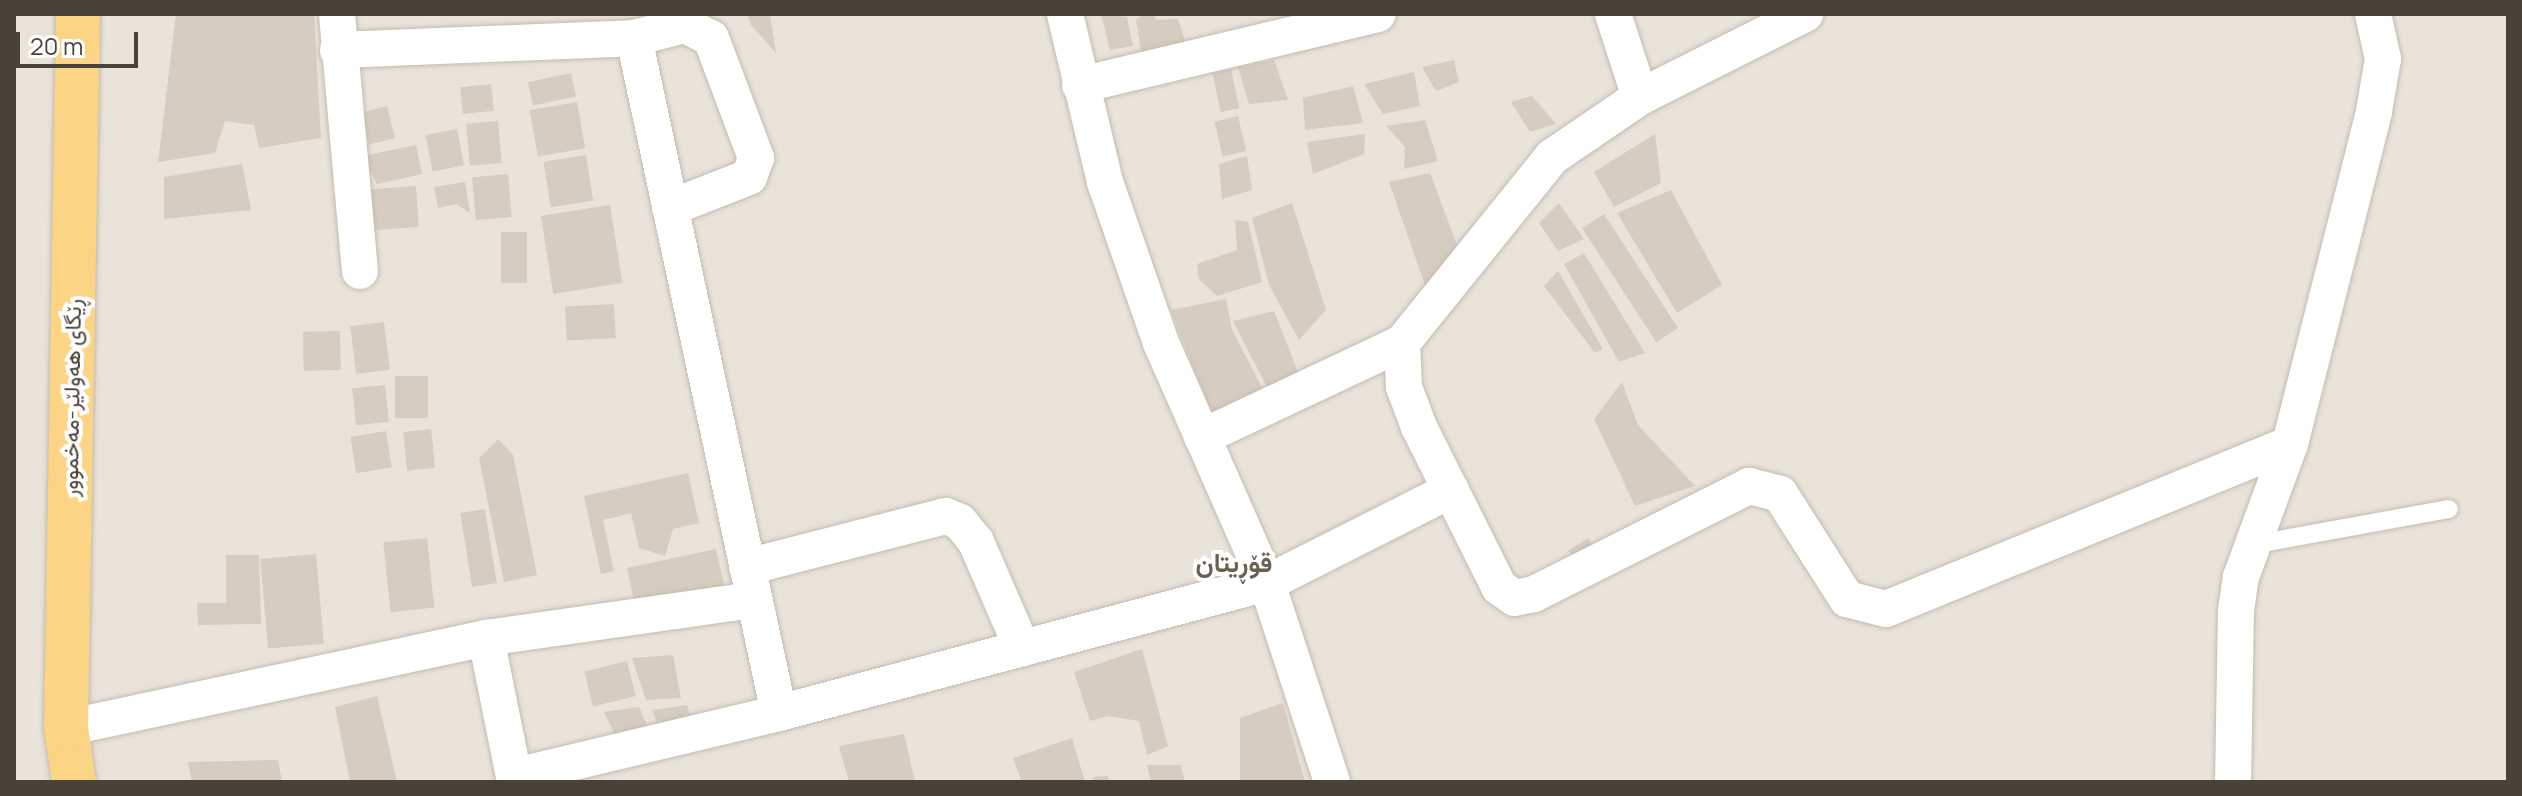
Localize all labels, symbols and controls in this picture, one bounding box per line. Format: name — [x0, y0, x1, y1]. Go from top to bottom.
scale bar — [20, 16, 142, 66]
text: 20 m — [30, 29, 83, 62]
street label: ڕێگای هەولێر-مەخموور — [57, 299, 87, 497]
district label: قۆڕیتان — [1196, 547, 1272, 579]

